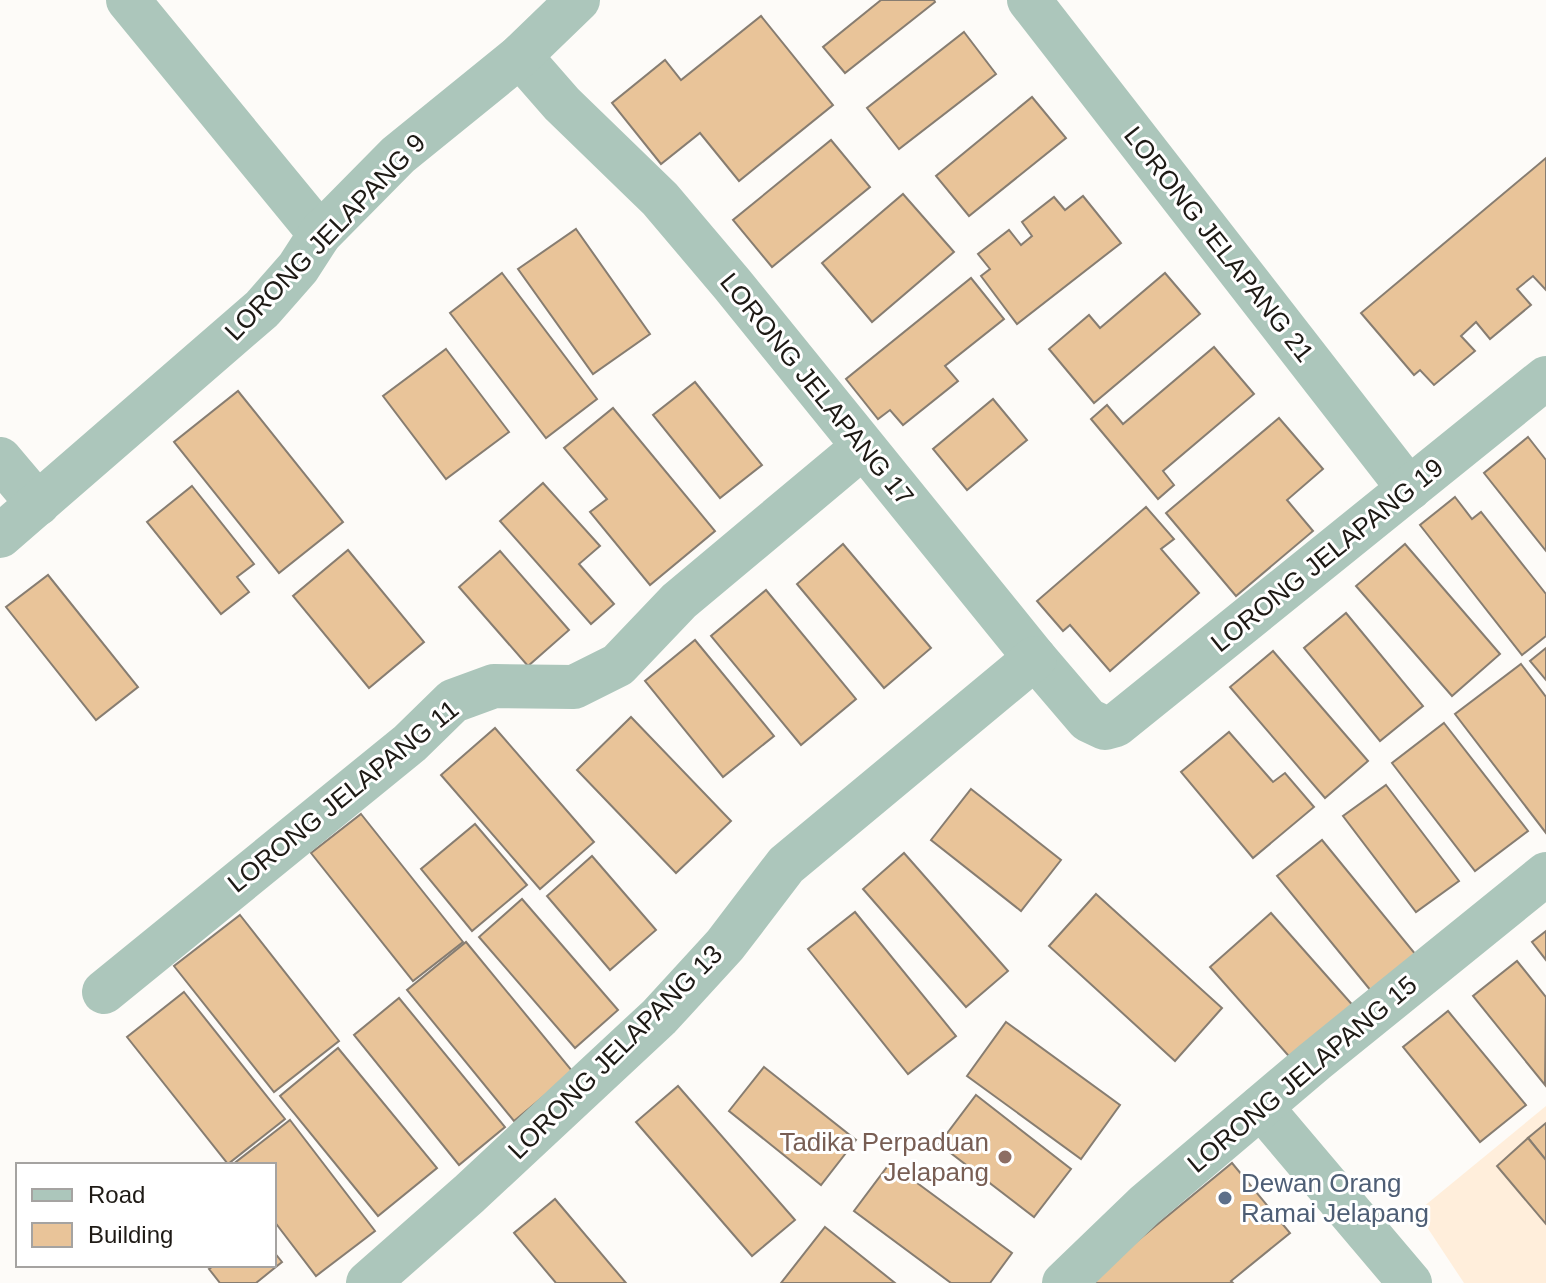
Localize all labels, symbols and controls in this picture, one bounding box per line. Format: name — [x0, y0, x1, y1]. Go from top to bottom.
street label: LORONG JELAPANG 21 — [1118, 121, 1320, 367]
street label: LORONG JELAPANG 9 — [219, 127, 431, 347]
street label: LORONG JELAPANG 17 — [714, 267, 920, 511]
street label: LORONG JELAPANG 19 — [1205, 452, 1449, 658]
street label: LORONG JELAPANG 11 — [222, 694, 464, 898]
street label: LORONG JELAPANG 13 — [502, 939, 728, 1165]
street label: LORONG JELAPANG 15 — [1181, 969, 1423, 1179]
place label: Tadika Perpaduan Jelapang — [779, 1127, 989, 1187]
marker: Tadika Perpaduan Jelapang — [996, 1148, 1014, 1166]
legend — [16, 1163, 276, 1267]
place label: Dewan Orang Ramai Jelapang — [1241, 1168, 1429, 1228]
text: Road — [88, 1181, 145, 1208]
marker: Dewan Orang Ramai Jelapang — [1216, 1189, 1234, 1207]
text: Building — [88, 1221, 173, 1248]

